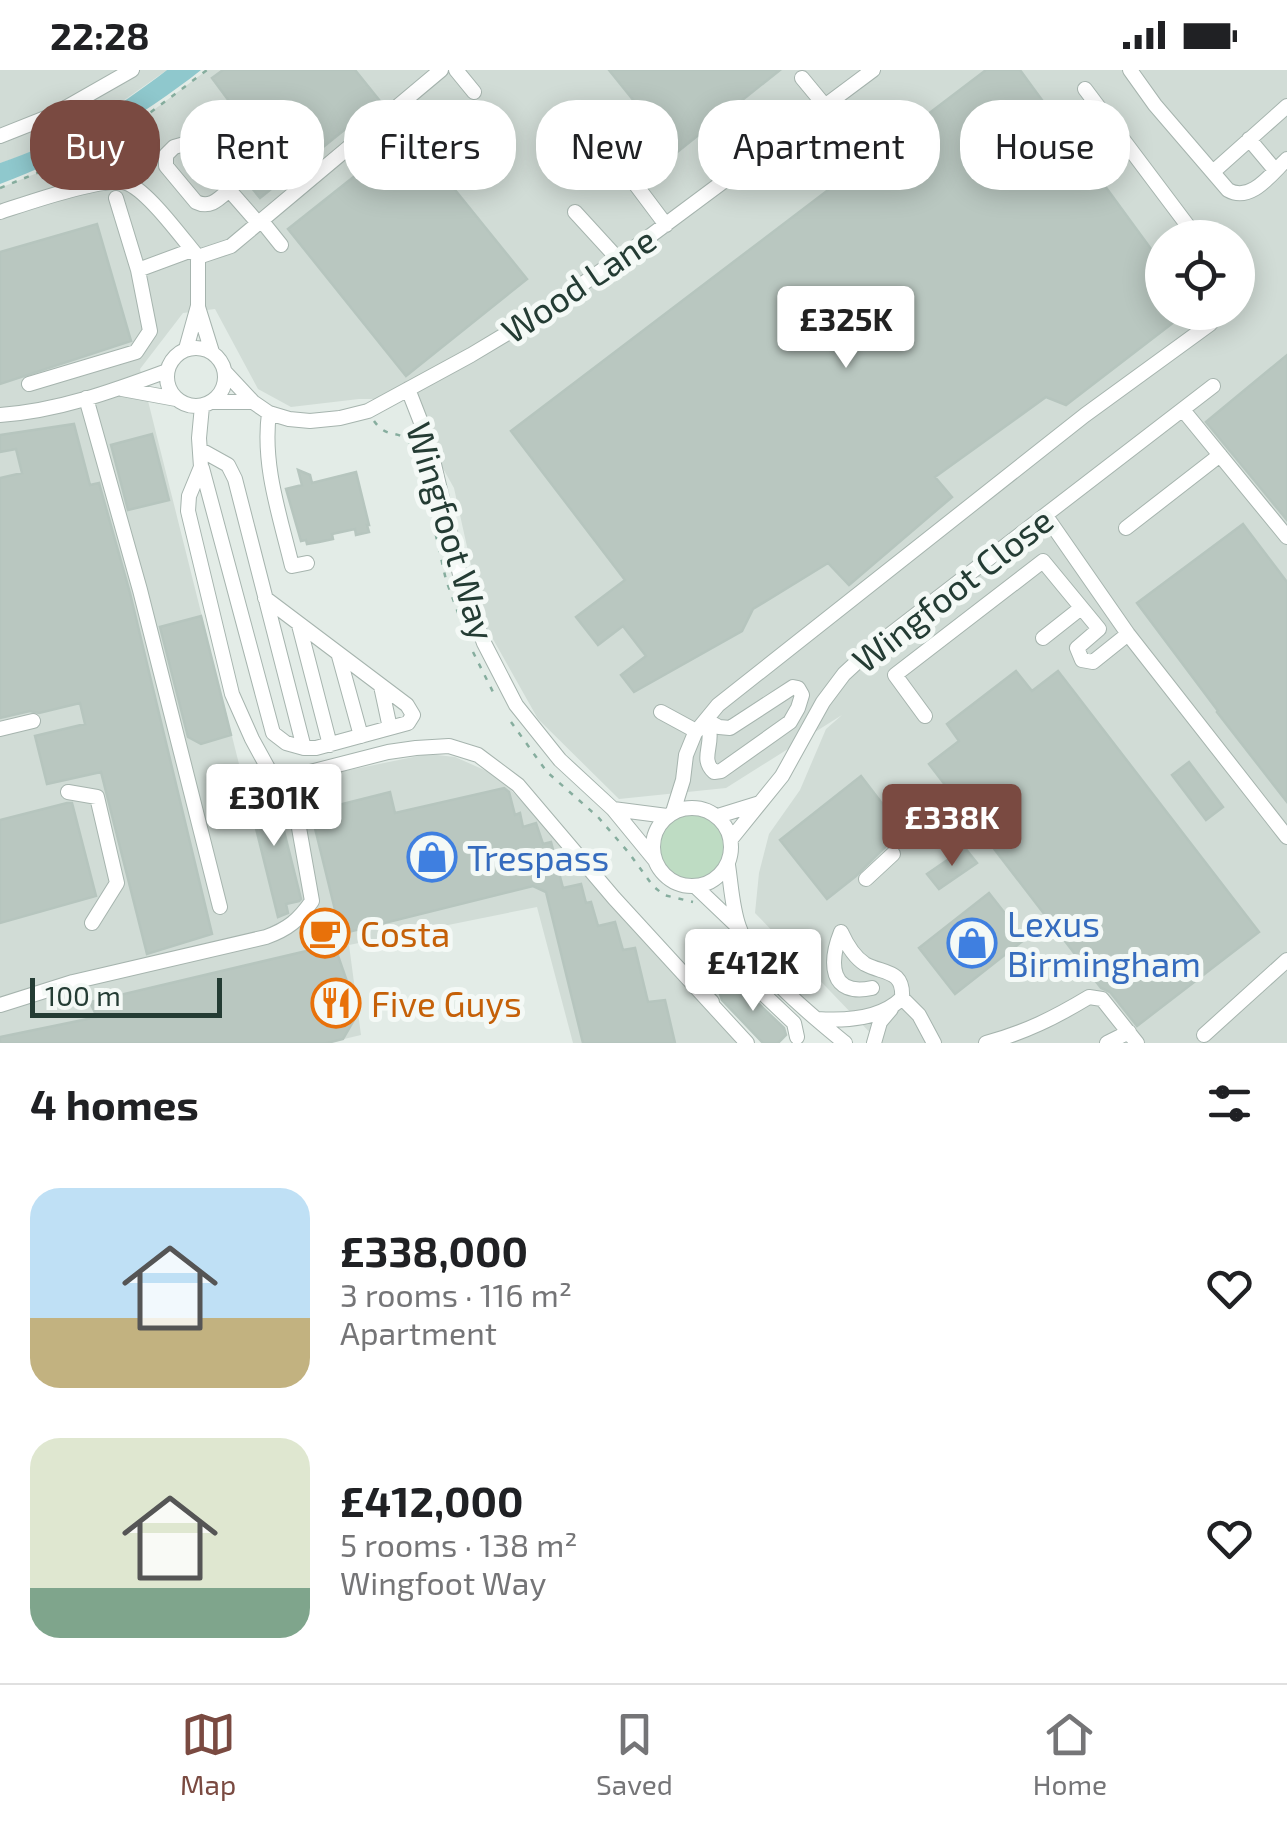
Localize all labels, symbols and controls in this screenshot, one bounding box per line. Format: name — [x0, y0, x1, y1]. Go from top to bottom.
text: 22:28 — [50, 12, 150, 58]
chip: Buy — [30, 100, 160, 190]
chip: Rent — [180, 100, 324, 190]
chip: Filters — [344, 100, 516, 190]
chip: New — [536, 100, 678, 190]
chip: Apartment — [698, 100, 940, 190]
chip: House — [960, 100, 1130, 190]
street label: Wood Lane — [493, 217, 663, 351]
map controls — [1145, 220, 1255, 330]
button: locate — [1145, 220, 1255, 330]
pin: £325K — [776, 286, 916, 371]
text: £325K — [799, 299, 893, 337]
street label: Wingfoot Way — [399, 417, 505, 645]
street label: Wingfoot Close — [844, 498, 1060, 680]
pin: £301K — [204, 764, 344, 849]
text: £301K — [228, 777, 320, 815]
pin: £338K — [882, 784, 1022, 869]
text: £338K — [904, 797, 1000, 835]
shop icon: Trespass — [406, 831, 458, 883]
place label: Trespass — [467, 836, 609, 878]
place label: Lexus Birmingham — [1007, 902, 1201, 984]
cafe icon: Costa — [299, 907, 351, 959]
place label: Costa — [360, 912, 450, 954]
shop icon: Lexus Birmingham — [946, 917, 998, 969]
pin: £412K — [683, 929, 823, 1014]
text: £412K — [707, 942, 799, 980]
scale bar — [30, 973, 222, 1018]
restaurant icon: Five Guys — [310, 977, 362, 1029]
text: 100 m — [45, 978, 121, 1012]
place label: Five Guys — [371, 982, 522, 1024]
icon: filters — [1202, 1076, 1257, 1131]
text: 4 homes — [30, 1078, 199, 1128]
text: £338,000 — [340, 1225, 528, 1275]
icon: home — [110, 1228, 230, 1348]
icon: heart — [1202, 1261, 1257, 1316]
text: 3 rooms · 116 m² — [340, 1275, 572, 1313]
text: Apartment — [340, 1313, 497, 1351]
text: £412,000 — [340, 1475, 524, 1525]
icon: home — [110, 1478, 230, 1598]
icon: heart — [1202, 1511, 1257, 1566]
text: 5 rooms · 138 m² — [340, 1525, 578, 1563]
text: Wingfoot Way — [340, 1563, 546, 1601]
tab: Map — [180, 1707, 236, 1801]
tab: Saved — [596, 1707, 673, 1801]
tab: Home — [1033, 1707, 1107, 1801]

